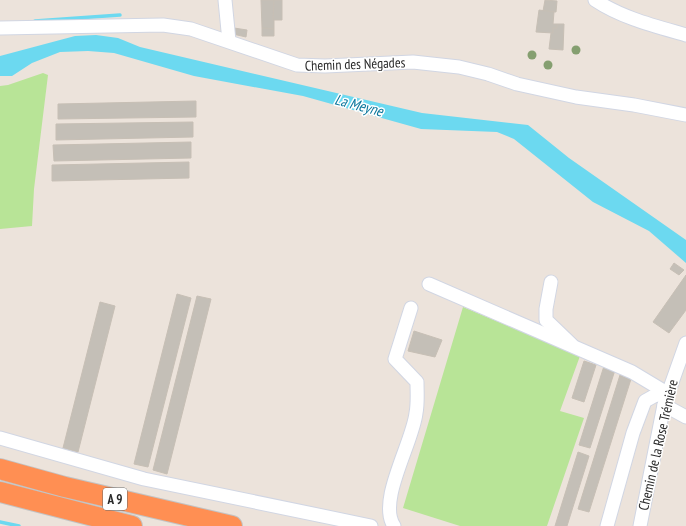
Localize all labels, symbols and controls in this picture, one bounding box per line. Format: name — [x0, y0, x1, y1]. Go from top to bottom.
street label: Chemin des Négades — [304, 53, 406, 75]
water label: La Meyne — [333, 89, 386, 121]
street label: Chemin de la Rose Trémière — [634, 378, 682, 512]
road number: A 9 — [103, 488, 127, 510]

